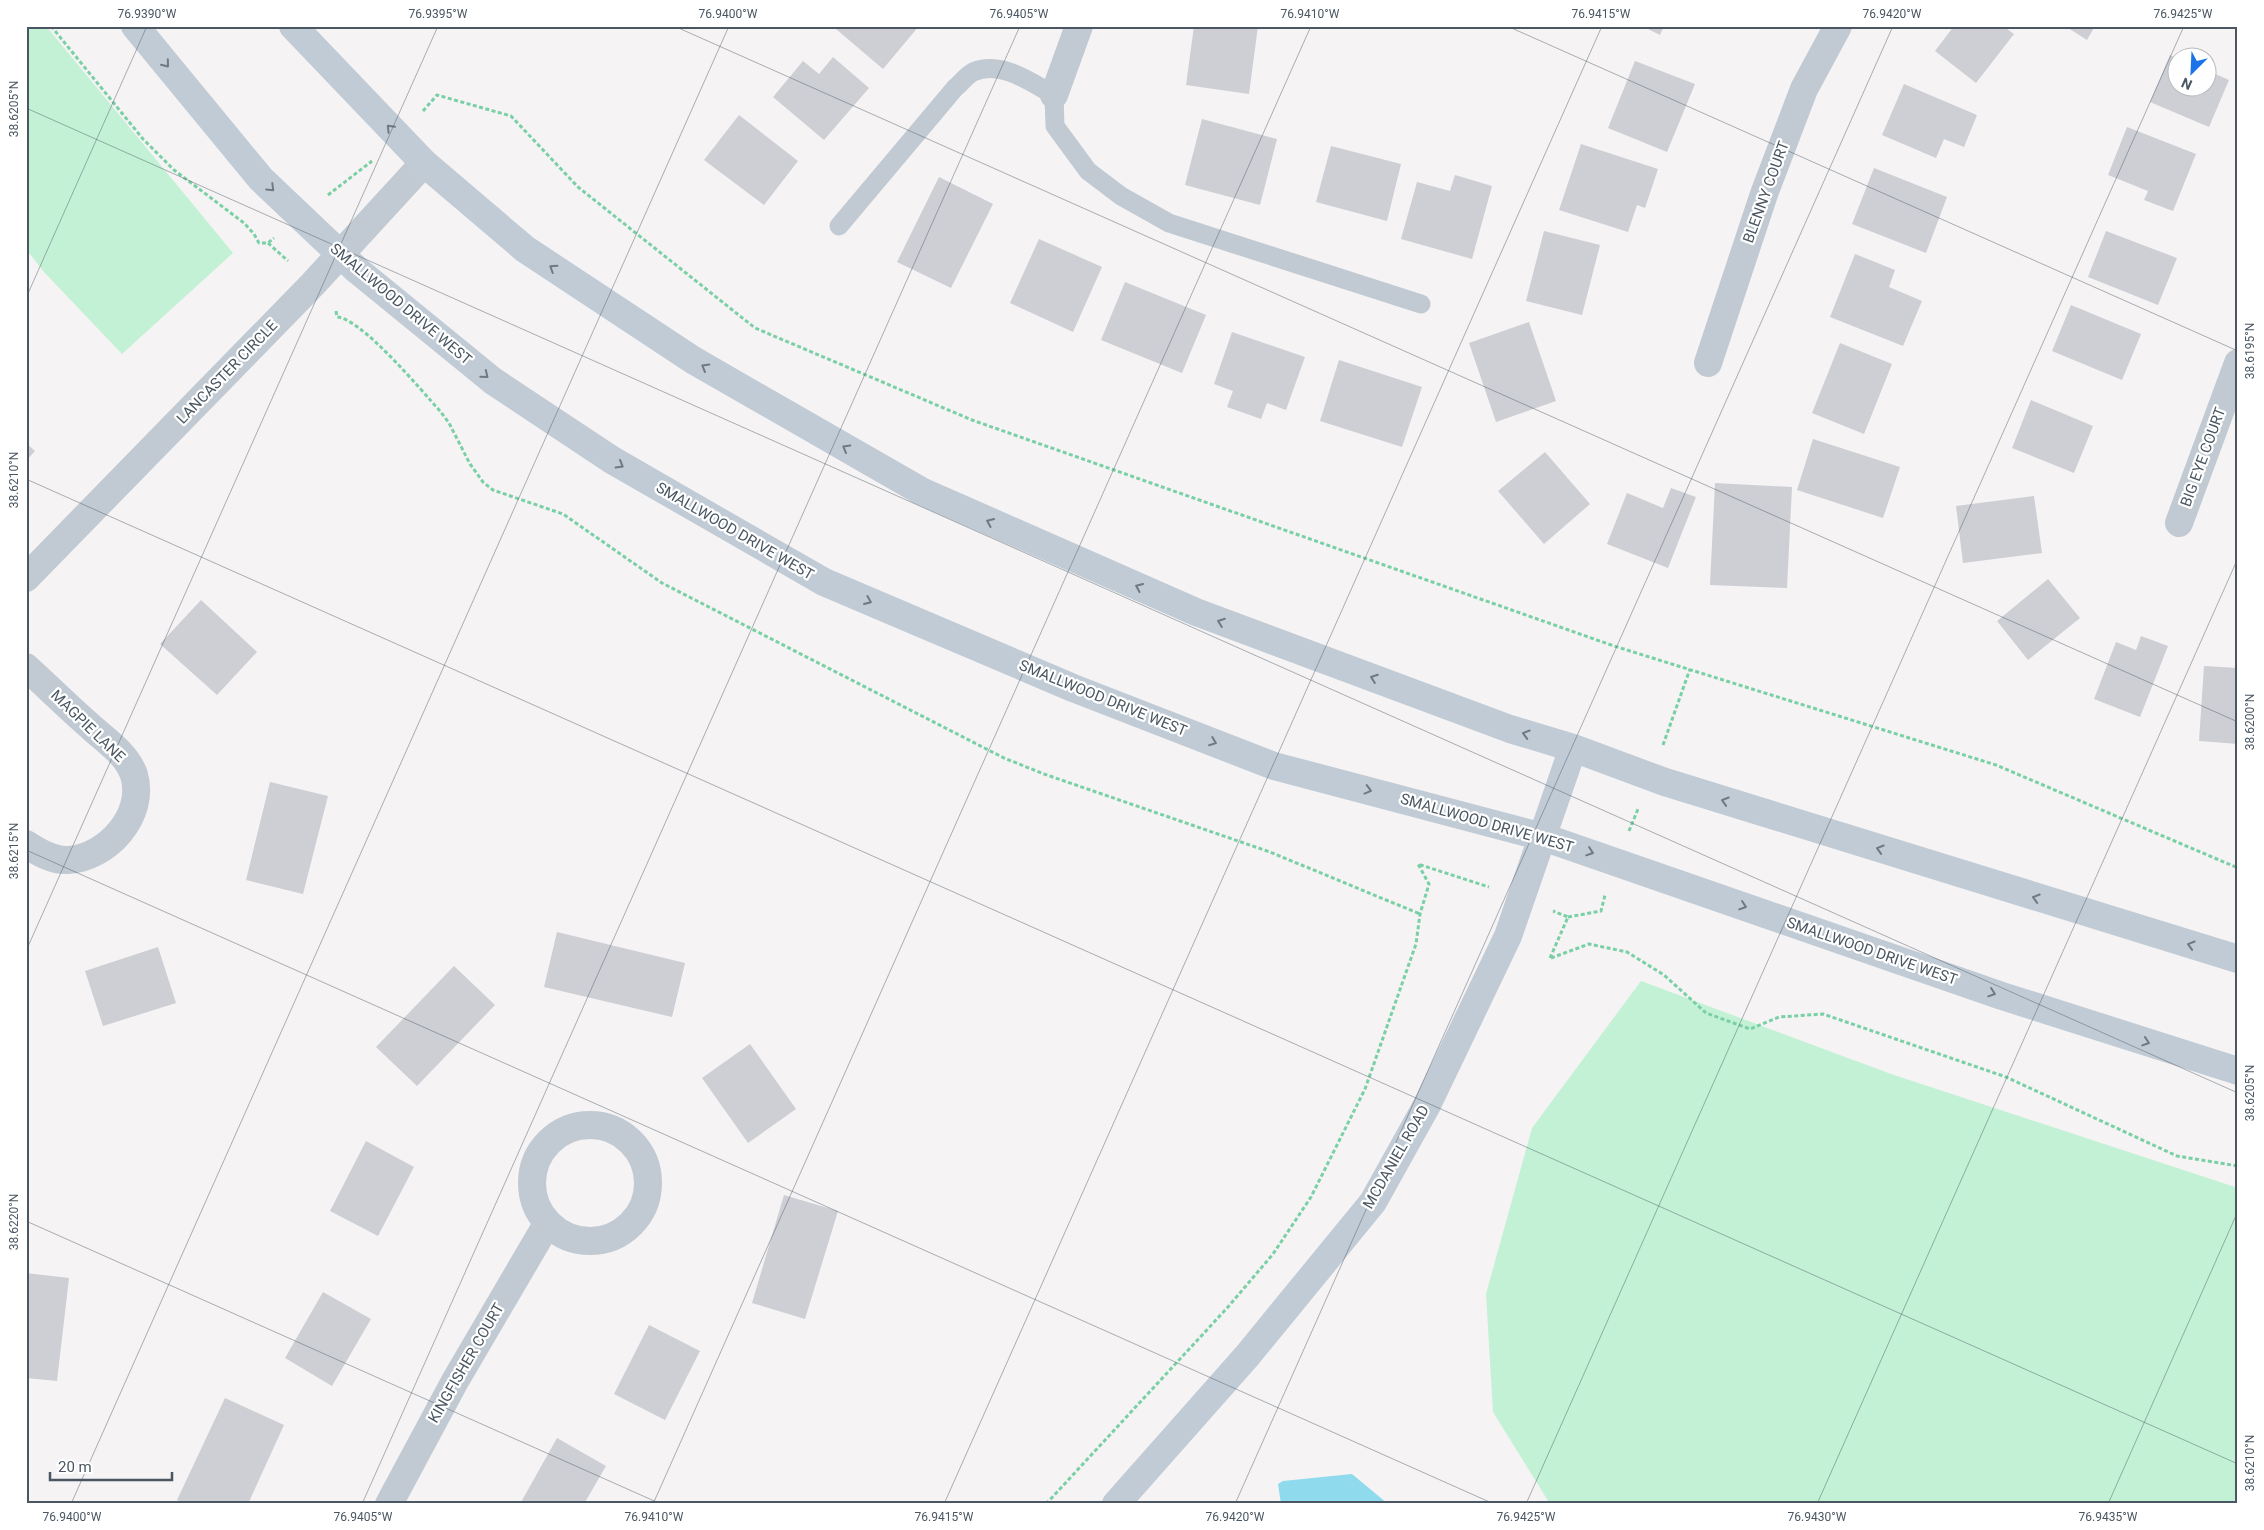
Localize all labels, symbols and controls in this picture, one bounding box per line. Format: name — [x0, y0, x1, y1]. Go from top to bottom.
text: 76.9390°W — [118, 7, 177, 21]
text: 76.9395°W — [409, 7, 468, 21]
text: 76.9400°W — [699, 7, 758, 21]
text: 76.9405°W — [990, 7, 1049, 21]
text: 76.9410°W — [1281, 7, 1340, 21]
text: 76.9415°W — [1572, 7, 1631, 21]
text: 76.9420°W — [1863, 7, 1922, 21]
text: 76.9425°W — [2154, 7, 2213, 21]
north arrow — [2166, 48, 2216, 98]
one-way arrow — [161, 58, 169, 67]
text: N — [2179, 75, 2194, 93]
text: 38.6205°N — [7, 81, 21, 137]
one-way arrow — [387, 125, 396, 134]
street label: BLENNY COURT — [1739, 138, 1793, 245]
one-way arrow — [265, 182, 274, 191]
street label: SMALLWOOD DRIVE WEST — [327, 240, 475, 369]
one-way arrow — [549, 264, 558, 274]
street label: LANCASTER CIRCLE — [173, 316, 281, 428]
text: 38.6195°N — [2243, 323, 2257, 379]
one-way arrow — [701, 363, 710, 373]
one-way arrow — [479, 369, 488, 377]
street label: BIG EYE COURT — [2177, 405, 2229, 509]
one-way arrow — [842, 444, 851, 454]
text: 38.6210°N — [7, 452, 21, 508]
one-way arrow — [615, 458, 624, 468]
street label: SMALLWOOD DRIVE WEST — [653, 478, 817, 584]
one-way arrow — [986, 517, 995, 528]
one-way arrow — [1135, 583, 1144, 594]
one-way arrow — [864, 596, 872, 606]
one-way arrow — [1218, 618, 1226, 628]
street label: SMALLWOOD DRIVE WEST — [1017, 656, 1189, 740]
one-way arrow — [1370, 674, 1379, 684]
street label: MAGPIE LANE — [47, 686, 129, 766]
text: 38.6200°N — [2243, 694, 2257, 750]
one-way arrow — [1523, 729, 1531, 739]
one-way arrow — [1208, 736, 1217, 746]
one-way arrow — [1364, 785, 1372, 795]
street label: SMALLWOOD DRIVE WEST — [1398, 790, 1576, 856]
one-way arrow — [1722, 797, 1730, 807]
text: 38.6215°N — [7, 823, 21, 879]
one-way arrow — [1877, 845, 1885, 855]
one-way arrow — [1585, 847, 1593, 857]
one-way arrow — [2032, 893, 2040, 903]
one-way arrow — [1738, 900, 1747, 910]
street label: SMALLWOOD DRIVE WEST — [1784, 913, 1960, 989]
one-way arrow — [2187, 941, 2196, 951]
one-way arrow — [1987, 987, 1995, 997]
one-way arrow — [2142, 1036, 2150, 1046]
text: 38.6205°N — [2243, 1065, 2257, 1121]
street label: MCDANIEL ROAD — [1359, 1102, 1433, 1212]
text: 38.6220°N — [7, 1194, 21, 1250]
street label: KINGFISHER COURT — [424, 1300, 508, 1426]
text: 38.6210°N — [2243, 1435, 2257, 1491]
scale bar — [50, 1450, 172, 1482]
text: 20 m — [58, 1458, 92, 1476]
text: 76.9400°W — [43, 1510, 102, 1524]
text: 76.9405°W — [334, 1510, 393, 1524]
text: 76.9410°W — [625, 1510, 684, 1524]
text: 76.9415°W — [915, 1510, 974, 1524]
text: 76.9420°W — [1206, 1510, 1265, 1524]
text: 76.9425°W — [1497, 1510, 1556, 1524]
text: 76.9430°W — [1788, 1510, 1847, 1524]
text: 76.9435°W — [2079, 1510, 2138, 1524]

